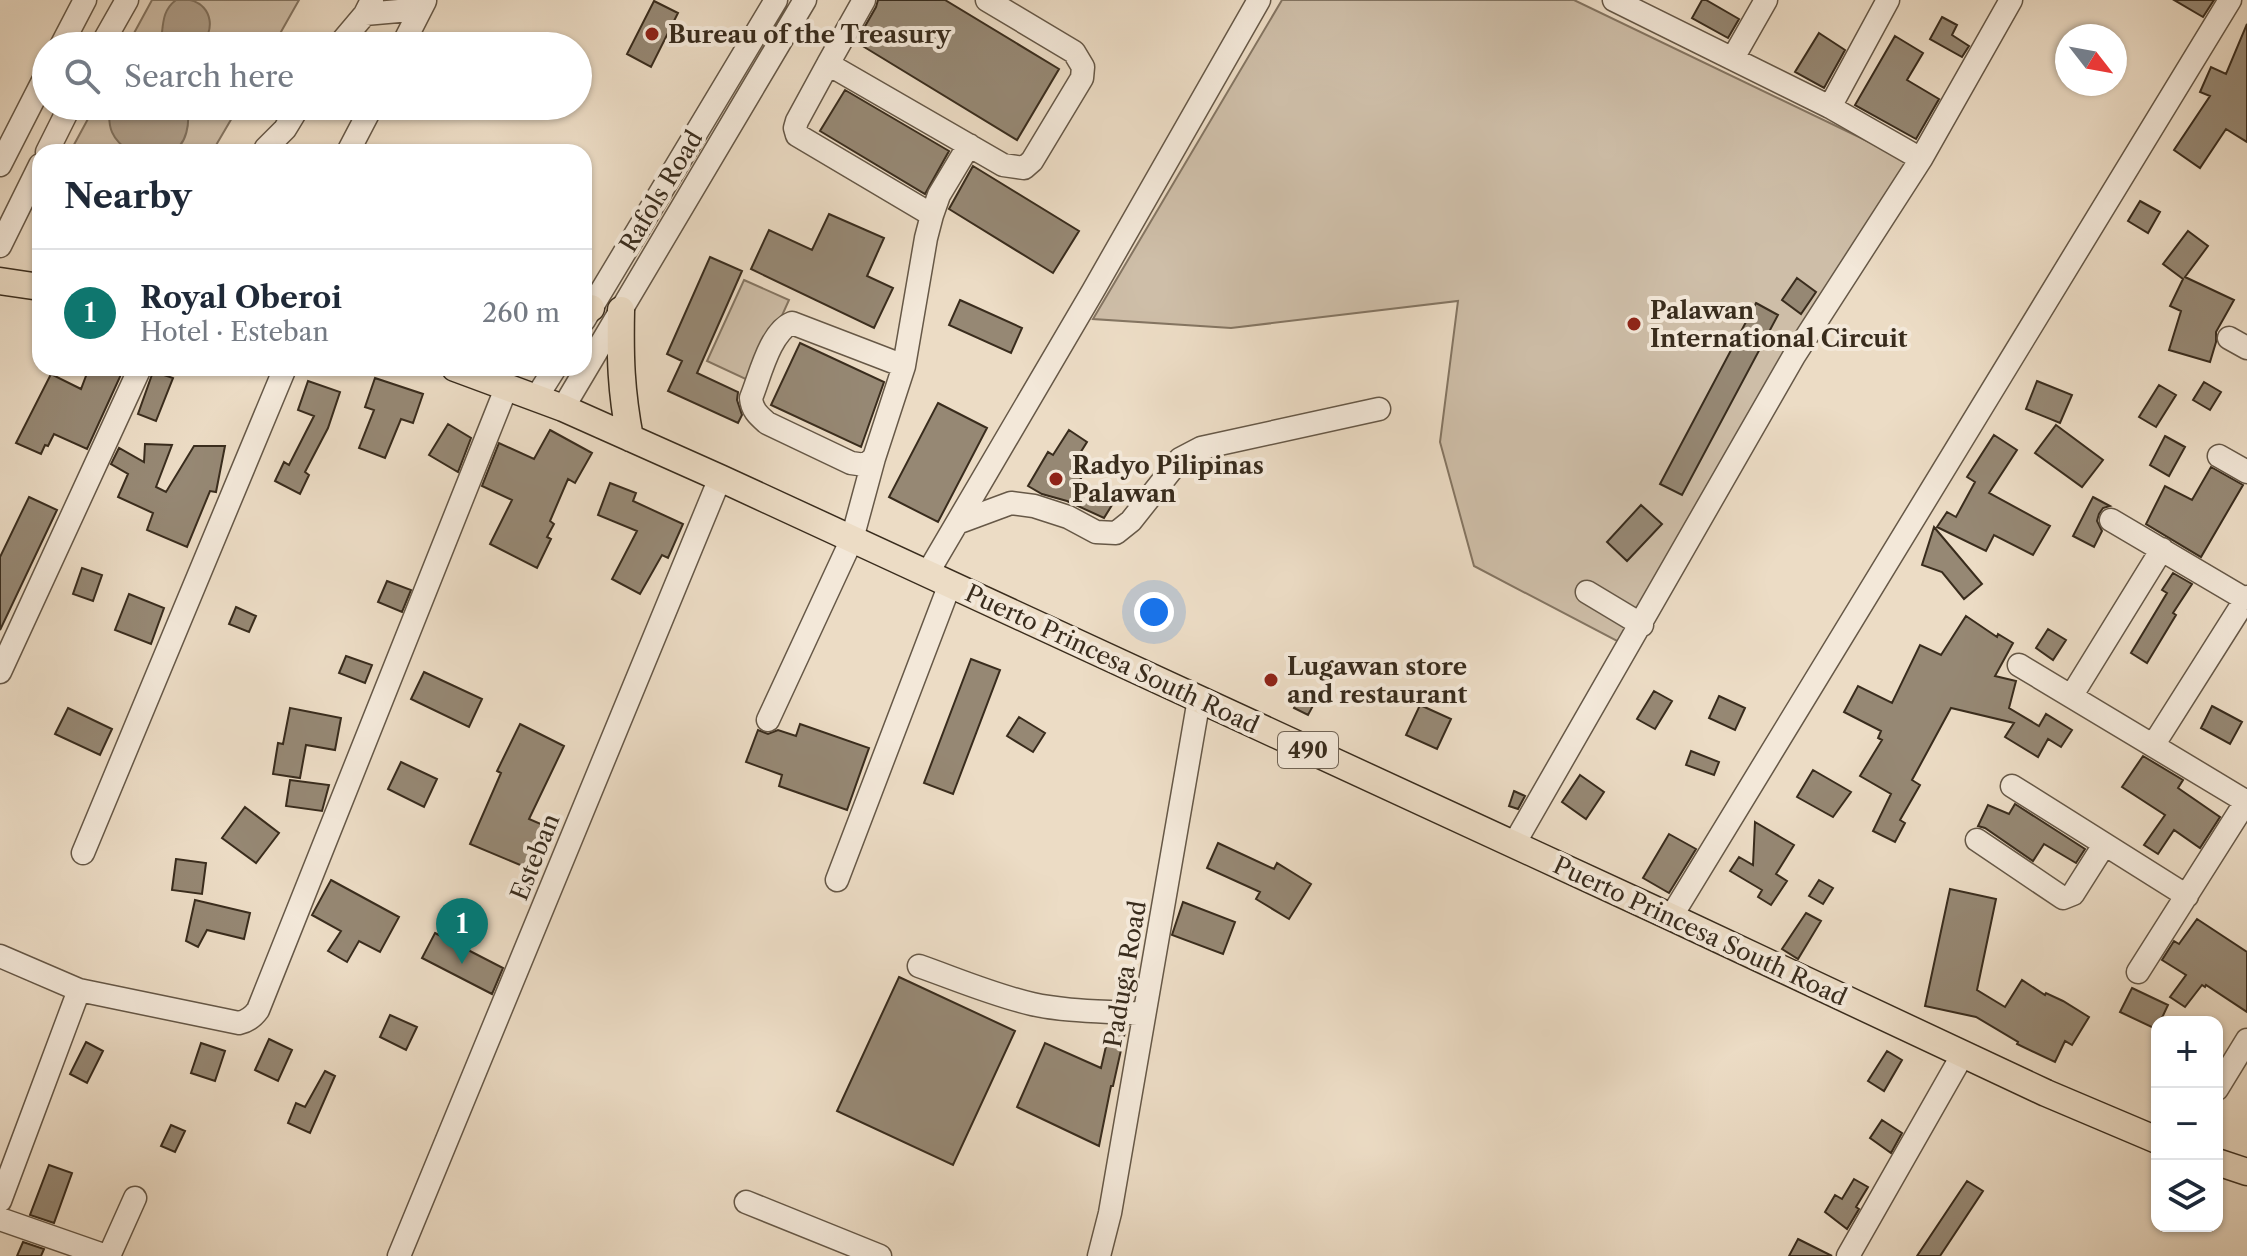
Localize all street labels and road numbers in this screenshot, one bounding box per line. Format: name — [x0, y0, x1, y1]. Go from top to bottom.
street label: Rafols Road — [613, 125, 709, 257]
street label: Puerto Princesa South Road — [961, 578, 1264, 740]
road number: 490 — [1278, 732, 1338, 768]
street label: Esteban — [505, 809, 565, 905]
street label: Puerto Princesa South Road — [1549, 850, 1852, 1012]
street label: Paduga Road — [1098, 898, 1152, 1050]

